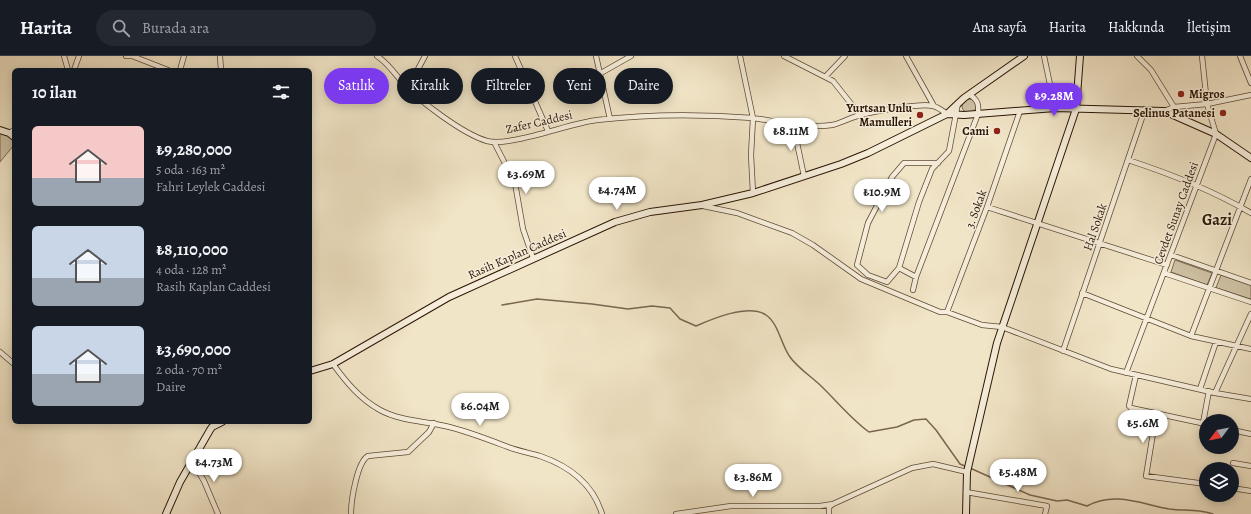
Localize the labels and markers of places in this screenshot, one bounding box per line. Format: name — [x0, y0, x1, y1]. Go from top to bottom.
pin: ₺9.28M — [1021, 83, 1087, 117]
place label: Migros — [1189, 86, 1225, 102]
marker: Migros — [1176, 89, 1186, 99]
place label: Yurtsan Unlu Mamulleri — [845, 100, 912, 130]
place label: Selinus Patanesi — [1133, 105, 1215, 121]
marker: Selinus Patanesi — [1218, 108, 1228, 118]
marker: Yurtsan Unlu Mamulleri — [915, 110, 925, 120]
pin: ₺8.11M — [758, 118, 824, 152]
place label: Cami — [962, 123, 989, 139]
marker: Cami — [992, 126, 1002, 136]
pin: ₺3.69M — [493, 161, 559, 195]
pin: ₺4.74M — [584, 177, 650, 211]
pin: ₺10.9M — [849, 179, 915, 213]
pin: ₺6.04M — [447, 393, 513, 427]
pin: ₺5.6M — [1115, 410, 1171, 444]
pin: ₺4.73M — [181, 449, 247, 483]
pin: ₺5.48M — [985, 459, 1051, 493]
pin: ₺3.86M — [720, 464, 786, 498]

